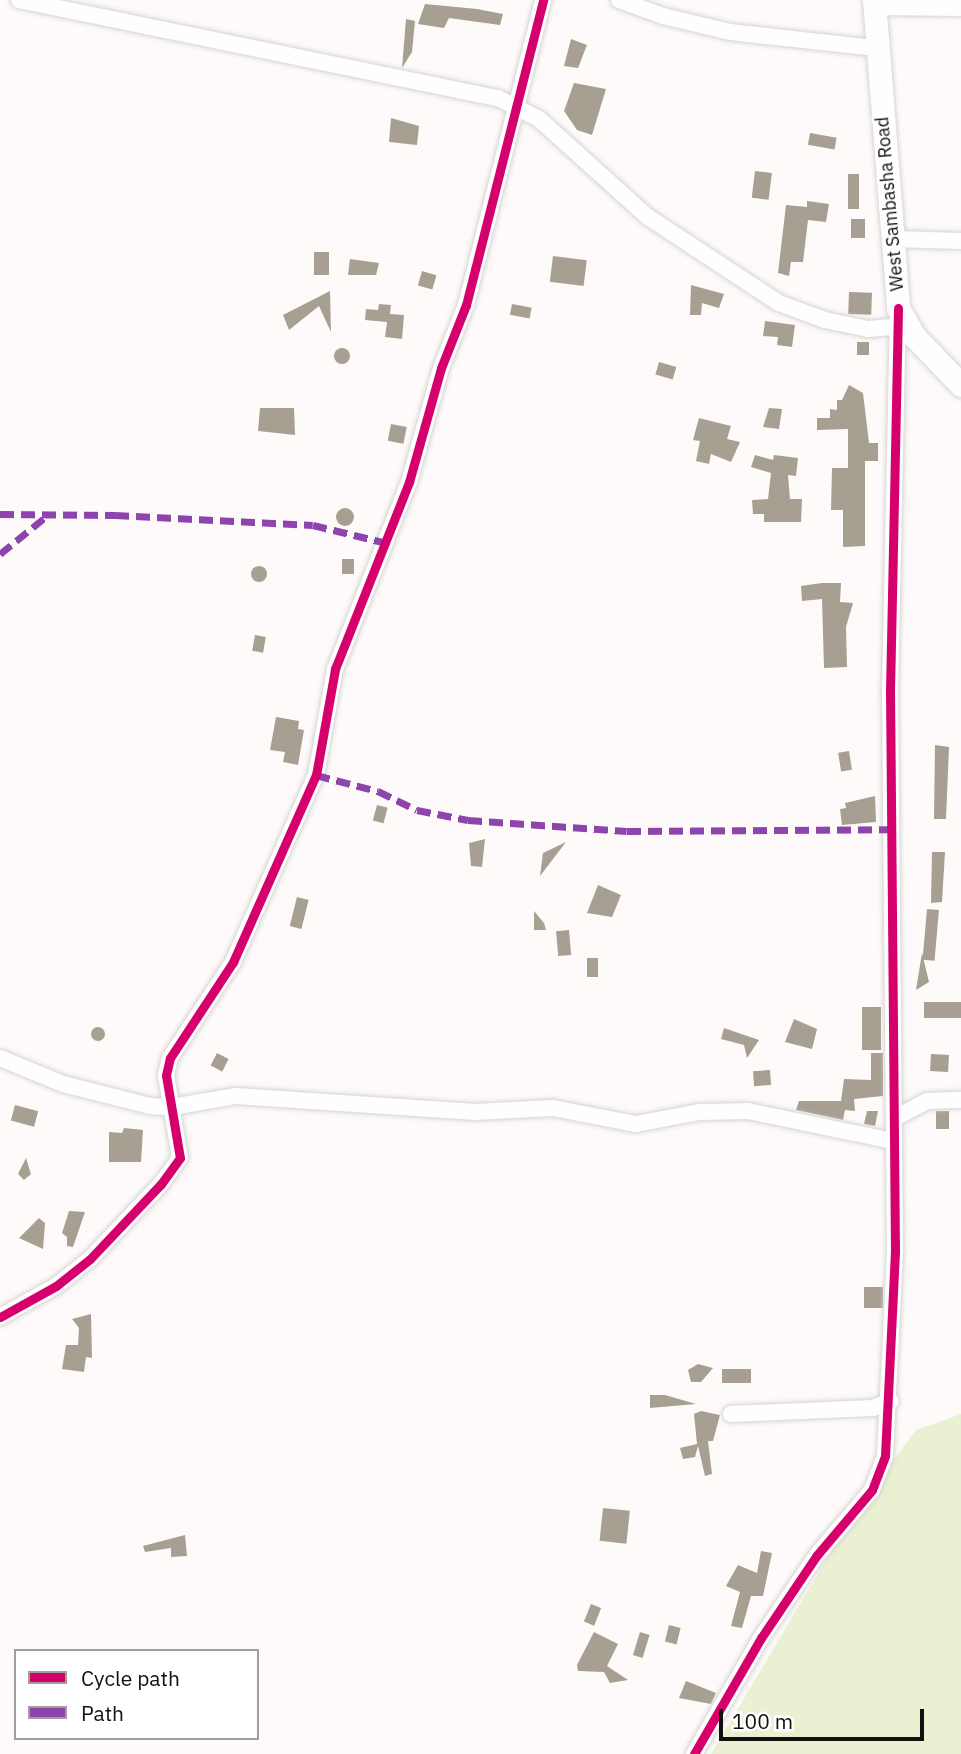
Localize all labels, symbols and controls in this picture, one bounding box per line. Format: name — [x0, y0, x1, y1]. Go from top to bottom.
street label: West Sambasha Road — [872, 116, 908, 292]
legend — [14, 1649, 259, 1740]
text: Cycle path — [81, 1664, 180, 1692]
scale bar — [723, 1694, 928, 1738]
text: Path — [81, 1699, 124, 1727]
text: 100 m — [732, 1707, 793, 1735]

